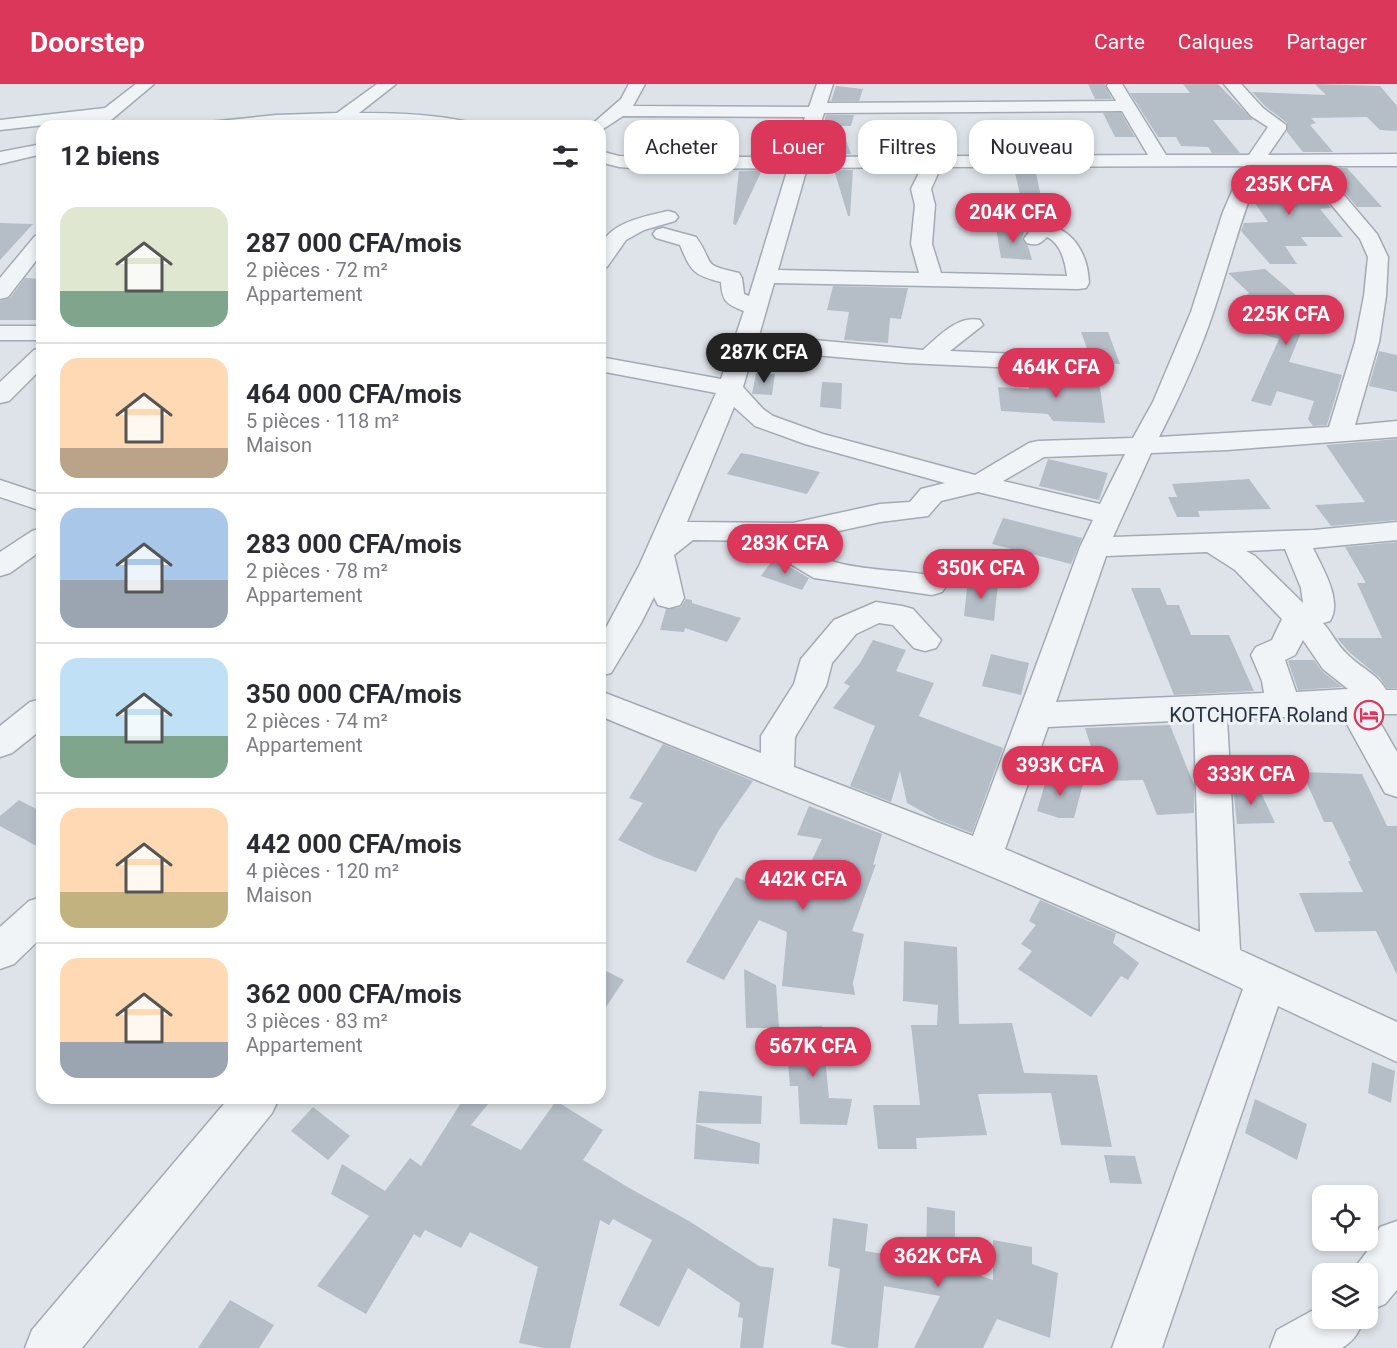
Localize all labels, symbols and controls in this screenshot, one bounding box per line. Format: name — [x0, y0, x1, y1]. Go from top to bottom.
text: Doorstep — [30, 26, 145, 59]
text: Carte — [1094, 30, 1145, 54]
text: Calques — [1178, 30, 1253, 54]
text: Partager — [1286, 30, 1367, 54]
chip: Acheter — [624, 120, 739, 174]
chip: Louer — [751, 120, 846, 174]
chip: Filtres — [858, 120, 957, 174]
chip: Nouveau — [969, 120, 1094, 174]
icon: filters — [549, 140, 582, 173]
text: 12 biens — [60, 141, 160, 171]
pin: 235K CFA — [1227, 165, 1351, 216]
text: 235K CFA — [1245, 172, 1333, 196]
pin: 204K CFA — [951, 193, 1075, 244]
text: 204K CFA — [969, 200, 1057, 224]
text: 287 000 CFA/mois — [246, 228, 462, 258]
icon: home — [108, 231, 180, 303]
text: 2 pièces · 72 m² — [246, 258, 388, 282]
text: Appartement — [246, 282, 363, 306]
pin: 225K CFA — [1224, 295, 1348, 346]
text: 225K CFA — [1242, 302, 1330, 326]
pin: 287K CFA — [702, 333, 826, 384]
text: 287K CFA — [720, 340, 808, 364]
pin: 464K CFA — [994, 348, 1118, 399]
text: 464K CFA — [1012, 355, 1100, 379]
text: 464 000 CFA/mois — [246, 379, 462, 409]
icon: home — [108, 382, 180, 454]
text: 5 pièces · 118 m² — [246, 409, 399, 433]
text: Maison — [246, 433, 312, 457]
pin: 283K CFA — [723, 524, 847, 575]
text: 283 000 CFA/mois — [246, 529, 462, 559]
text: 283K CFA — [741, 531, 829, 555]
icon: home — [108, 532, 180, 604]
pin: 350K CFA — [919, 549, 1043, 600]
text: 350K CFA — [937, 556, 1025, 580]
text: 2 pièces · 78 m² — [246, 559, 388, 583]
text: Appartement — [246, 583, 363, 607]
text: 350 000 CFA/mois — [246, 679, 462, 709]
icon: home — [108, 682, 180, 754]
hotel icon: KOTCHOFFA Roland — [1353, 699, 1385, 731]
place label: KOTCHOFFA Roland — [1169, 703, 1348, 727]
text: 2 pièces · 74 m² — [246, 709, 388, 733]
text: Appartement — [246, 733, 363, 757]
pin: 393K CFA — [998, 746, 1122, 797]
text: 393K CFA — [1016, 753, 1104, 777]
pin: 333K CFA — [1189, 755, 1313, 806]
text: 333K CFA — [1207, 762, 1295, 786]
text: 442 000 CFA/mois — [246, 829, 462, 859]
icon: home — [108, 832, 180, 904]
text: 4 pièces · 120 m² — [246, 859, 399, 883]
pin: 442K CFA — [741, 860, 865, 911]
text: 442K CFA — [759, 867, 847, 891]
text: Maison — [246, 883, 312, 907]
text: 362 000 CFA/mois — [246, 979, 462, 1009]
icon: home — [108, 982, 180, 1054]
text: 3 pièces · 83 m² — [246, 1009, 388, 1033]
pin: 567K CFA — [751, 1027, 875, 1078]
text: Appartement — [246, 1033, 363, 1057]
text: 567K CFA — [769, 1034, 857, 1058]
map controls — [1312, 1185, 1378, 1329]
button: locate — [1312, 1185, 1378, 1251]
pin: 362K CFA — [876, 1237, 1000, 1288]
text: 362K CFA — [894, 1244, 982, 1268]
button: layers — [1312, 1263, 1378, 1329]

